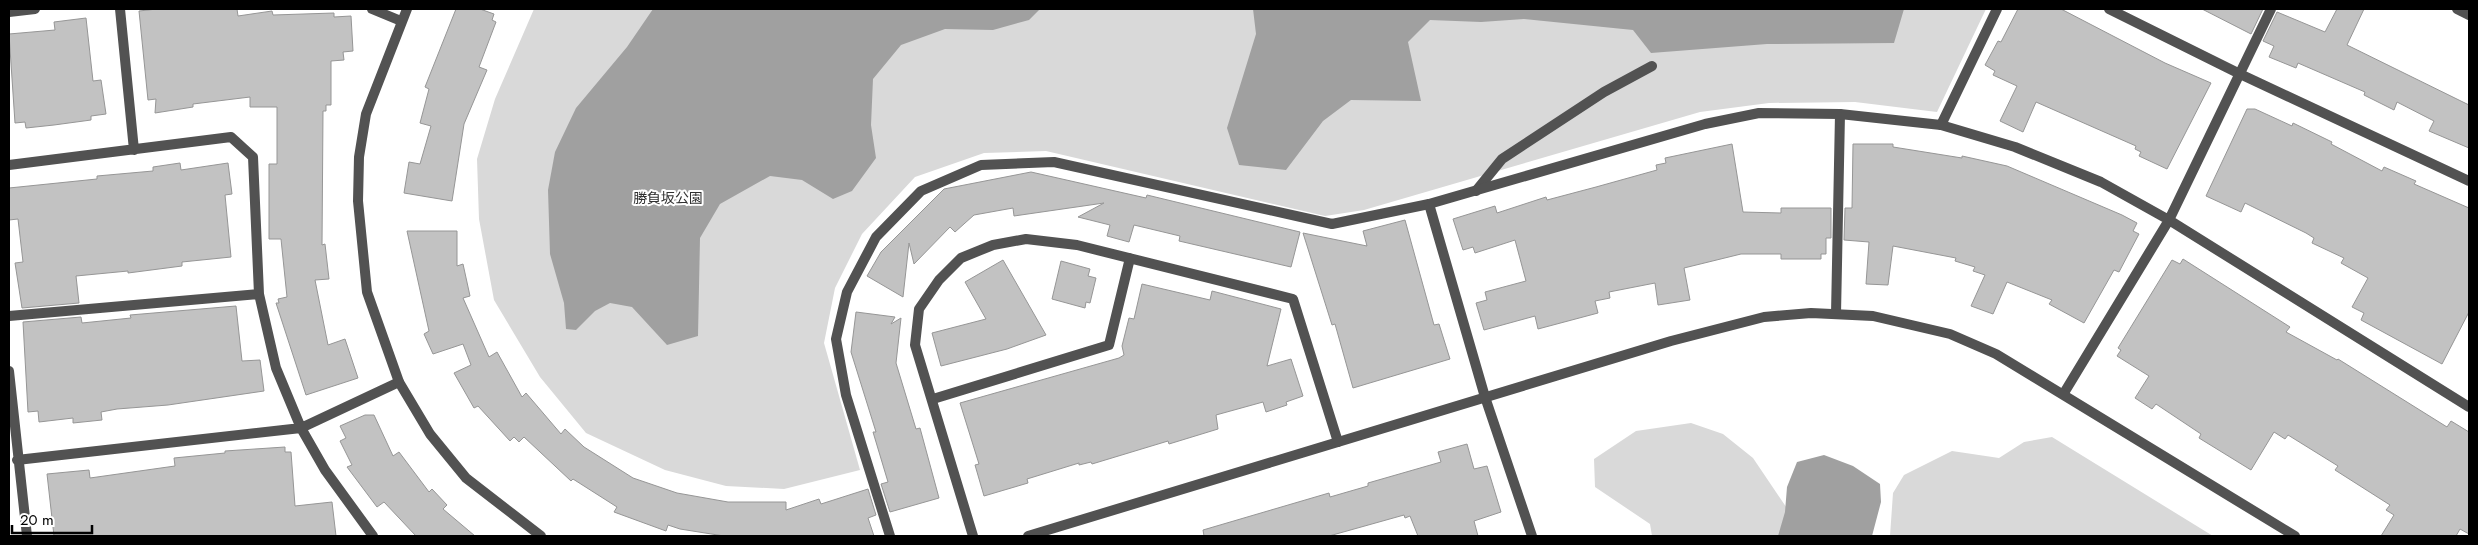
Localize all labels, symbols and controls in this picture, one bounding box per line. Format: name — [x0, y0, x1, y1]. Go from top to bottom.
park label: 勝負坂公園 — [633, 188, 703, 208]
scale bar — [12, 502, 92, 534]
text: 20 m — [20, 509, 54, 531]

